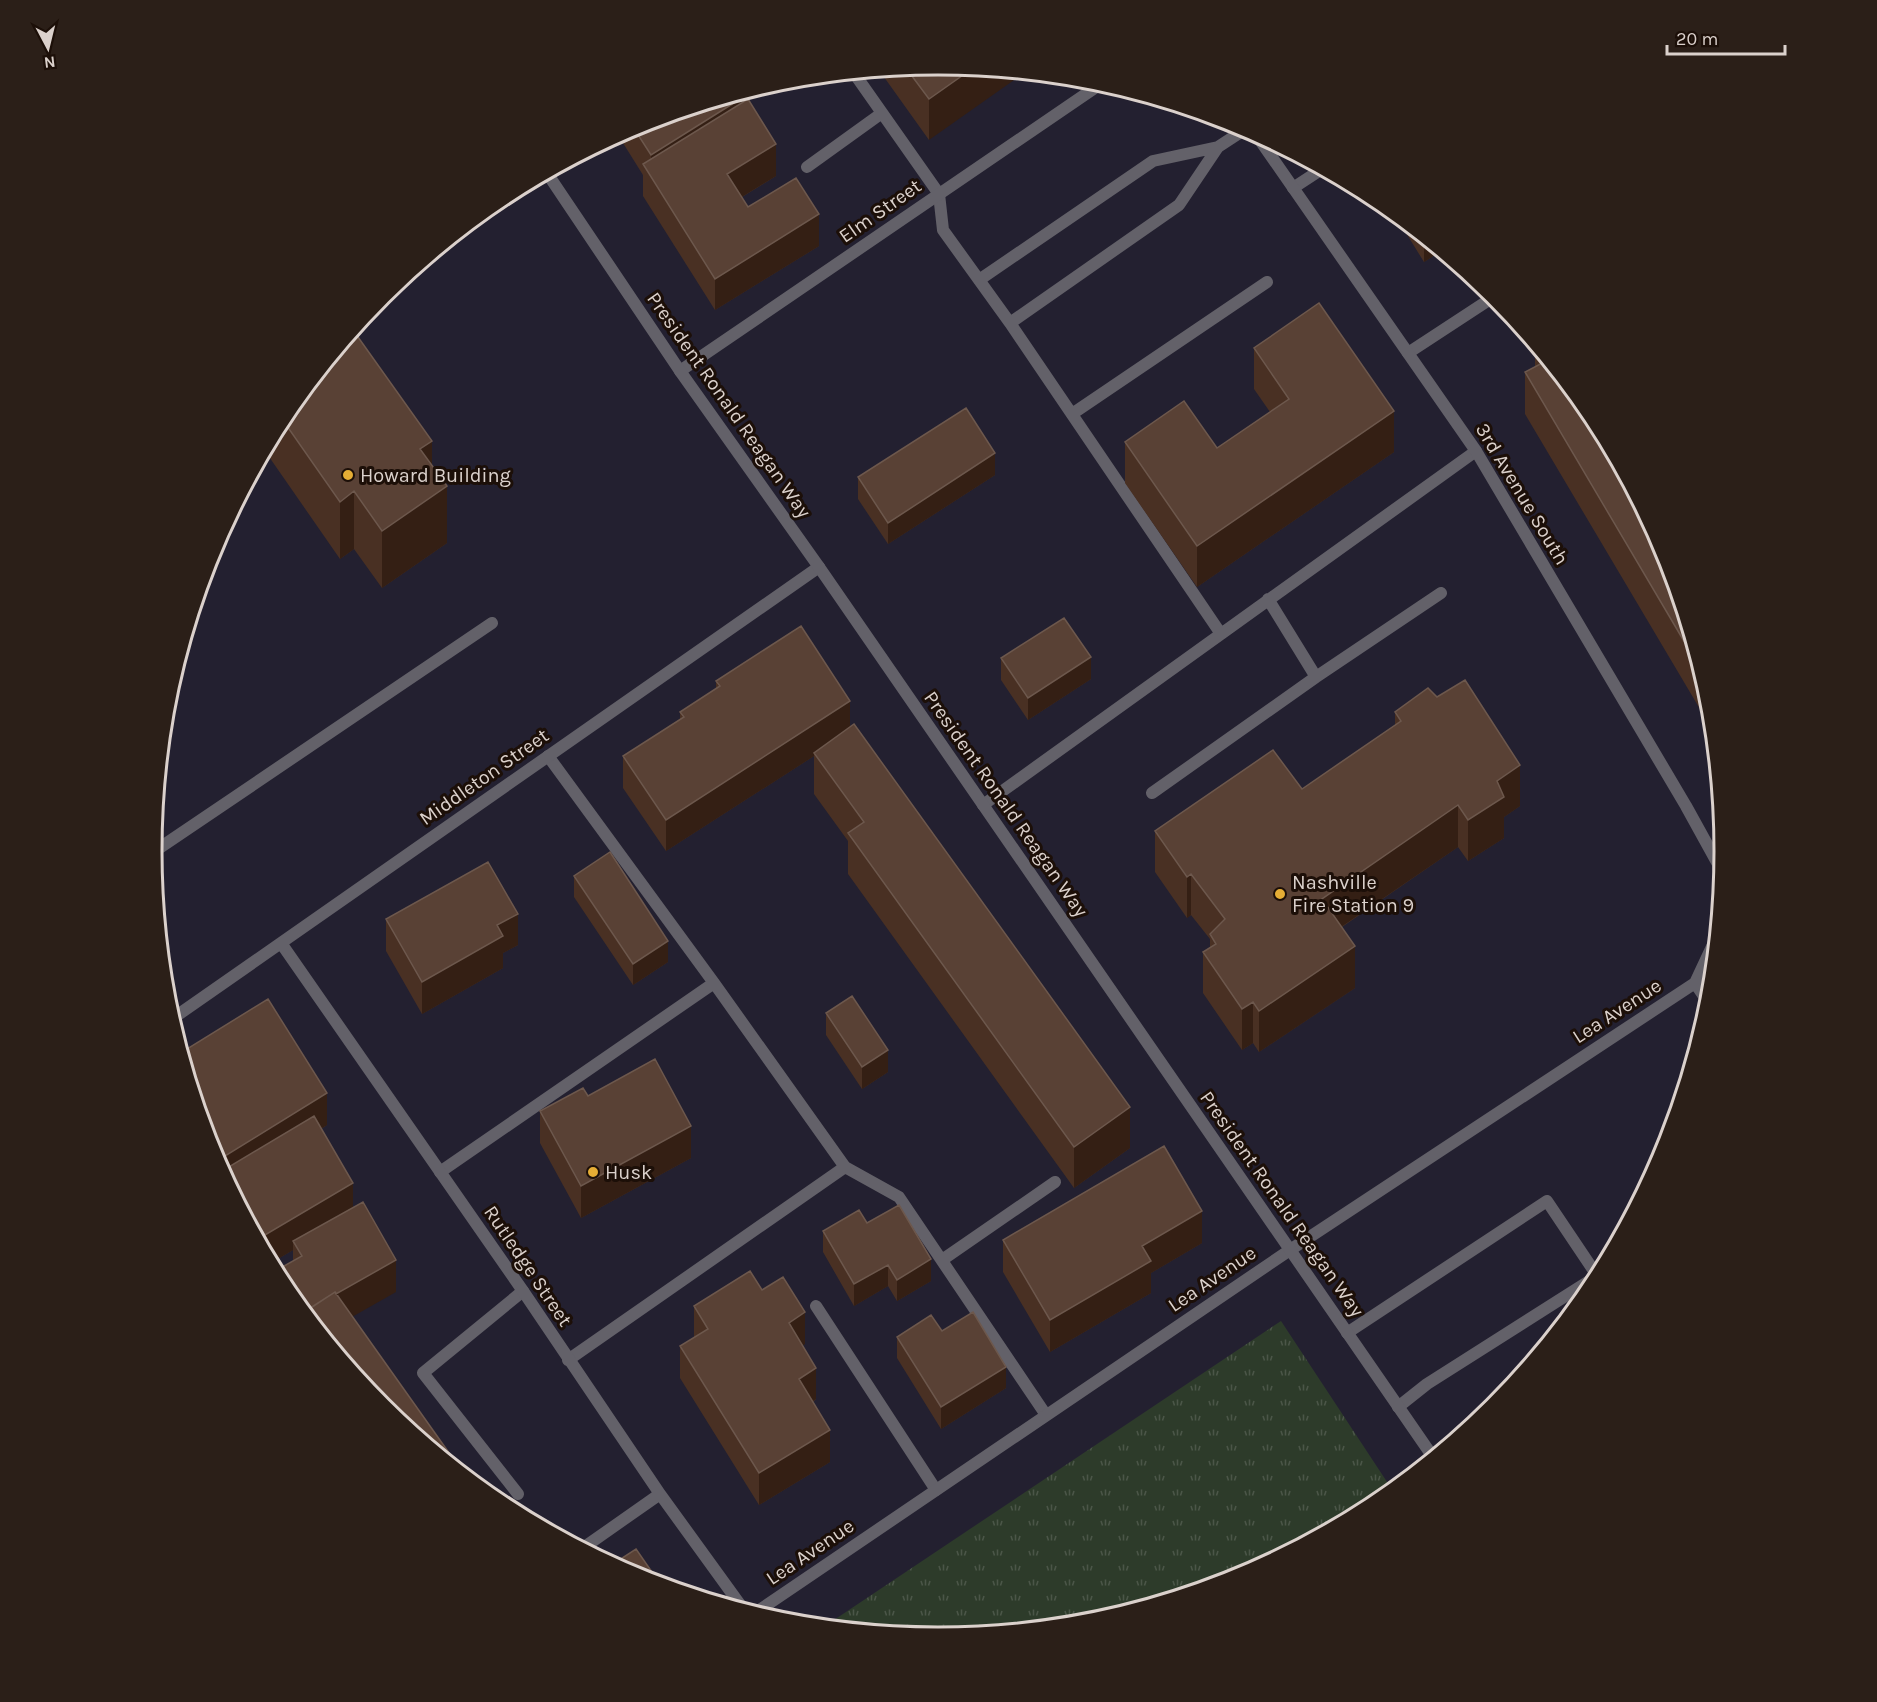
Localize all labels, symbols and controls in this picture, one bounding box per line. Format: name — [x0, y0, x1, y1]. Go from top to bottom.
north arrow — [18, 18, 78, 78]
scale bar — [1667, 18, 1786, 56]
text: 20 m — [1676, 28, 1718, 50]
text: N — [43, 52, 57, 73]
street label: Elm Street — [834, 174, 926, 248]
street label: President Ronald Reagan Way — [642, 288, 816, 522]
street label: 3rd Avenue South — [1471, 419, 1573, 569]
place label: Howard Building — [360, 464, 511, 487]
marker: Howard Building — [341, 468, 355, 482]
street label: President Ronald Reagan Way — [919, 687, 1093, 921]
street label: Middleton Street — [415, 724, 554, 830]
place label: Nashville Fire Station 9 — [1292, 871, 1414, 917]
marker: Nashville Fire Station 9 — [1273, 887, 1287, 901]
street label: Lea Avenue — [1568, 974, 1666, 1048]
street label: President Ronald Reagan Way — [1195, 1087, 1369, 1321]
place label: Husk — [605, 1161, 652, 1184]
marker: Husk — [586, 1165, 600, 1179]
street label: Rutledge Street — [479, 1201, 577, 1331]
street label: Lea Avenue — [1164, 1241, 1260, 1317]
street label: Lea Avenue — [762, 1514, 858, 1590]

